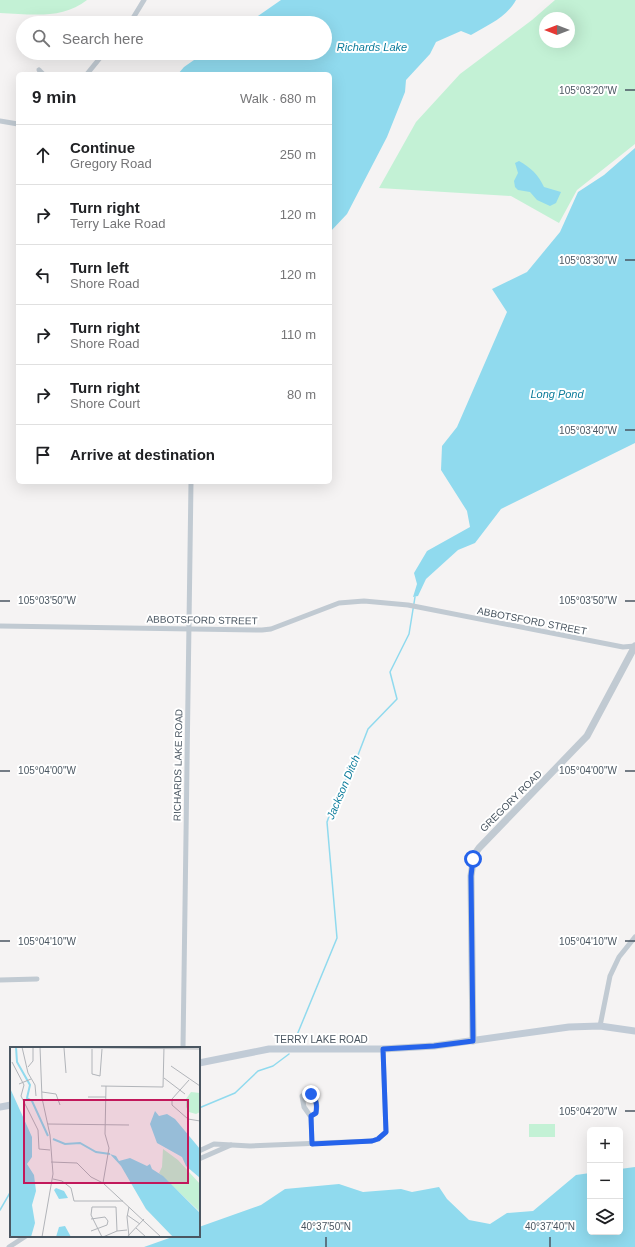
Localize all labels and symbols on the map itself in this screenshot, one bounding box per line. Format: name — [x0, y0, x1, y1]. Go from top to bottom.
north arrow — [539, 12, 575, 48]
water label: Richards Lake — [337, 41, 407, 53]
text: 105°03'20"W — [559, 85, 617, 96]
text: 105°03'30"W — [559, 255, 617, 266]
water label: Long Pond — [530, 388, 584, 400]
text: 105°03'40"W — [559, 425, 617, 436]
text: 105°03'50"W — [18, 595, 76, 606]
text: 105°03'50"W — [559, 595, 617, 606]
street label: ABBOTSFORD STREET — [476, 605, 588, 637]
street label: ABBOTSFORD STREET — [146, 614, 258, 626]
street label: RICHARDS LAKE ROAD — [172, 709, 184, 821]
water label: Jackson Ditch — [324, 753, 362, 822]
text: 105°04'00"W — [18, 765, 76, 776]
text: 105°04'00"W — [559, 765, 617, 776]
street label: GREGORY ROAD — [478, 768, 544, 834]
route start — [464, 850, 482, 868]
text: 105°04'10"W — [18, 936, 76, 947]
text: 105°04'10"W — [559, 936, 617, 947]
street label: TERRY LAKE ROAD — [274, 1034, 368, 1045]
inset map — [10, 1047, 200, 1237]
route end — [302, 1085, 320, 1103]
text: 105°04'20"W — [559, 1106, 617, 1117]
text: 40°37'50"N — [301, 1221, 351, 1232]
text: 40°37'40"N — [525, 1221, 575, 1232]

